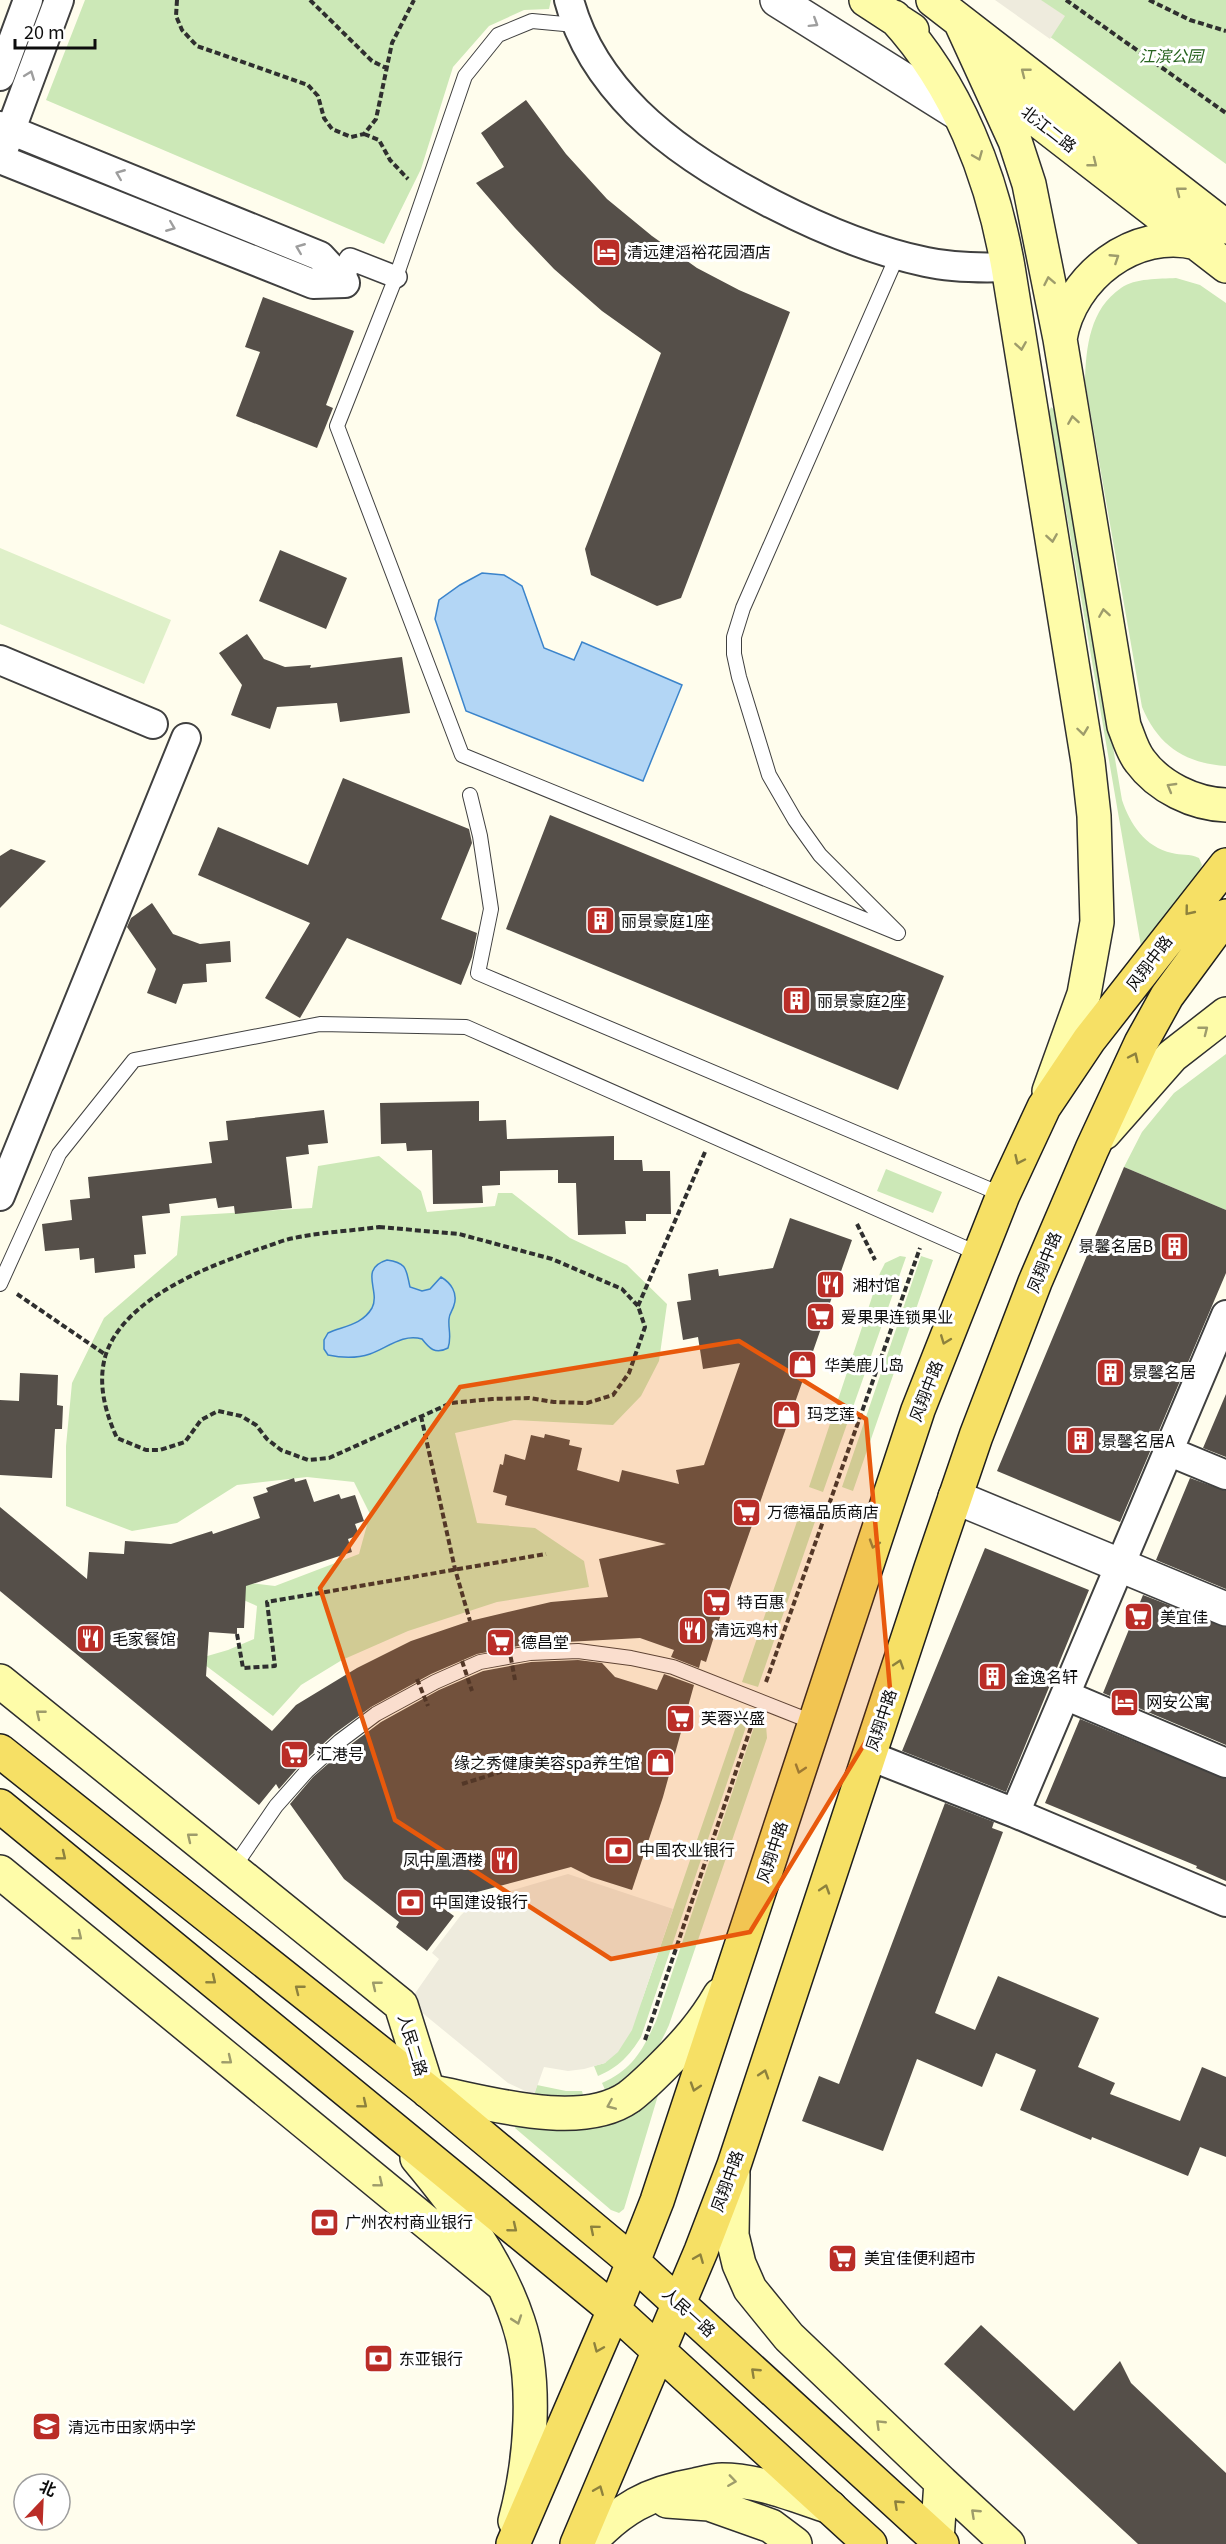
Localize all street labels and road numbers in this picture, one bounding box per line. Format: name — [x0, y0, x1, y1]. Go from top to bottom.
street label: 北江二路 — [1017, 99, 1082, 157]
street label: 风翔中路 — [1119, 930, 1177, 995]
street label: 凤翔中路 — [1020, 1227, 1066, 1296]
street label: 风翔中路 — [902, 1356, 948, 1425]
street label: 凤翔中路 — [859, 1686, 901, 1754]
street label: 风翔中路 — [750, 1818, 792, 1886]
street label: 人民二路 — [393, 2011, 435, 2079]
street label: 凤翔中路 — [704, 2146, 748, 2215]
street label: 人民一路 — [658, 2281, 721, 2342]

